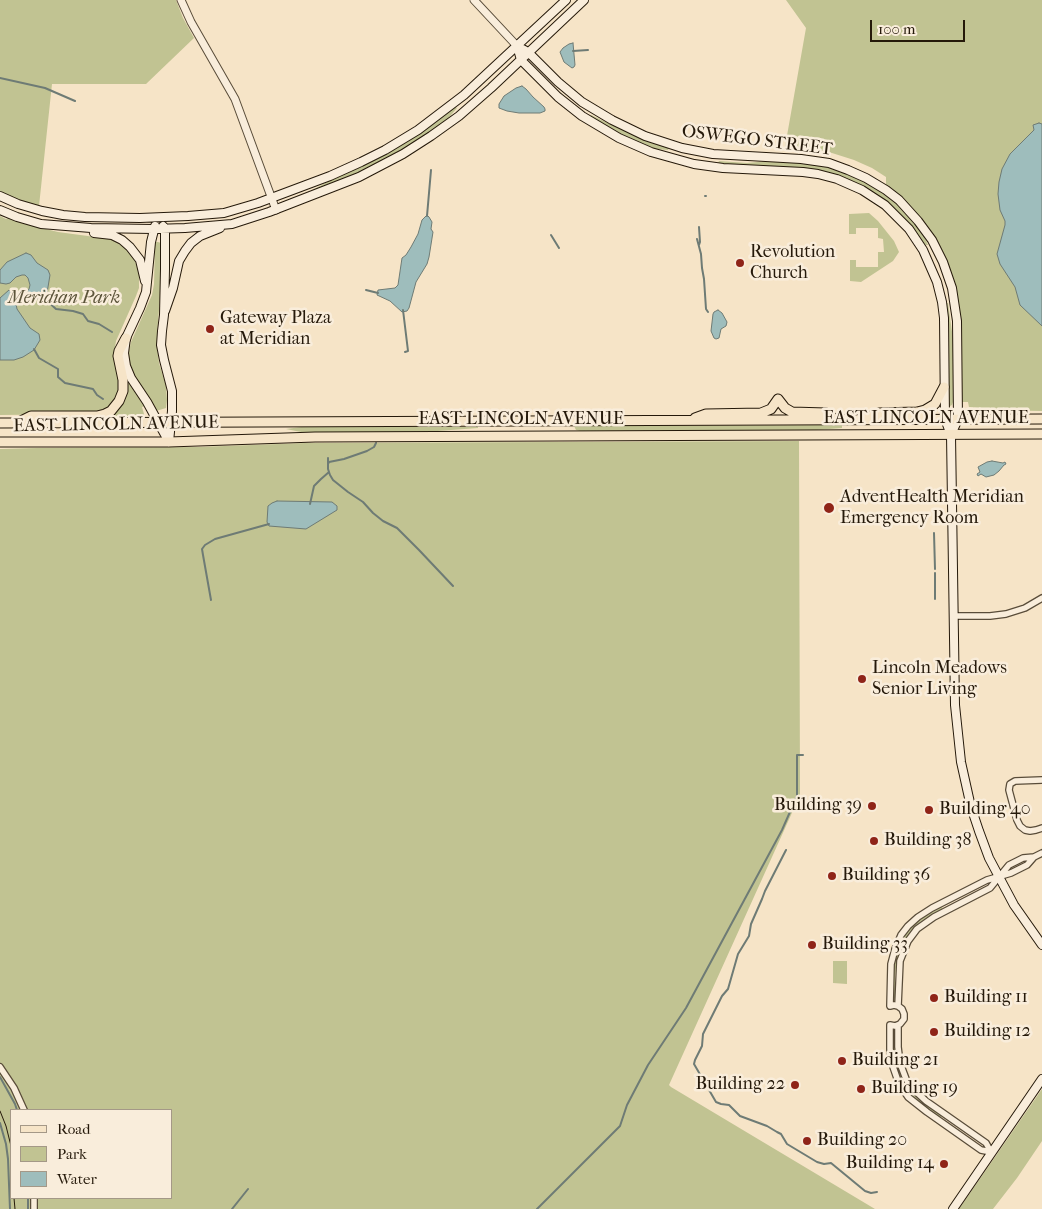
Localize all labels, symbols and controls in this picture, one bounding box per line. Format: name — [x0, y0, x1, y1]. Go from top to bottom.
scale bar — [872, 10, 967, 42]
text: 100 m — [878, 20, 916, 38]
street label: OSWEGO STREET — [680, 121, 834, 161]
place label: Revolution Church — [750, 242, 835, 284]
marker: Revolution Church — [734, 257, 746, 269]
park label: Meridian Park — [8, 288, 120, 310]
place label: Gateway Plaza at Meridian — [220, 308, 331, 350]
marker: Gateway Plaza at Meridian — [204, 323, 216, 335]
street label: EAST LINCOLN AVENUE — [823, 408, 1029, 430]
street label: EAST LINCOLN AVENUE — [418, 409, 624, 431]
street label: EAST LINCOLN AVENUE — [13, 412, 219, 438]
place label: AdventHealth Meridian Emergency Room — [840, 487, 1024, 530]
marker: AdventHealth Meridian Emergency Room — [822, 501, 836, 515]
place label: Lincoln Meadows Senior Living — [872, 658, 1007, 701]
marker: Lincoln Meadows Senior Living — [856, 673, 868, 685]
place label: Building 39 — [774, 795, 862, 817]
place label: Building 40 — [939, 799, 1031, 821]
marker: Building 39 — [866, 800, 878, 812]
marker: Building 40 — [923, 804, 935, 816]
place label: Building 38 — [884, 830, 972, 852]
marker: Building 38 — [868, 835, 880, 847]
place label: Building 36 — [842, 865, 930, 887]
marker: Building 36 — [826, 870, 838, 882]
place label: Building 33 — [822, 934, 908, 956]
marker: Building 33 — [806, 939, 818, 951]
place label: Building 11 — [944, 987, 1028, 1009]
marker: Building 11 — [928, 992, 940, 1004]
place label: Building 12 — [944, 1021, 1031, 1043]
marker: Building 12 — [928, 1026, 940, 1038]
place label: Building 21 — [852, 1050, 939, 1072]
marker: Building 21 — [836, 1055, 848, 1067]
place label: Building 22 — [695, 1074, 785, 1096]
place label: Building 19 — [871, 1078, 958, 1100]
marker: Building 22 — [789, 1079, 801, 1091]
marker: Building 19 — [855, 1083, 867, 1095]
legend — [10, 1109, 172, 1199]
text: Road — [57, 1120, 90, 1138]
place label: Building 20 — [817, 1130, 907, 1152]
marker: Building 20 — [801, 1135, 813, 1147]
text: Park — [57, 1145, 87, 1163]
place label: Building 14 — [846, 1153, 934, 1175]
marker: Building 14 — [938, 1158, 950, 1170]
text: Water — [57, 1170, 97, 1188]

